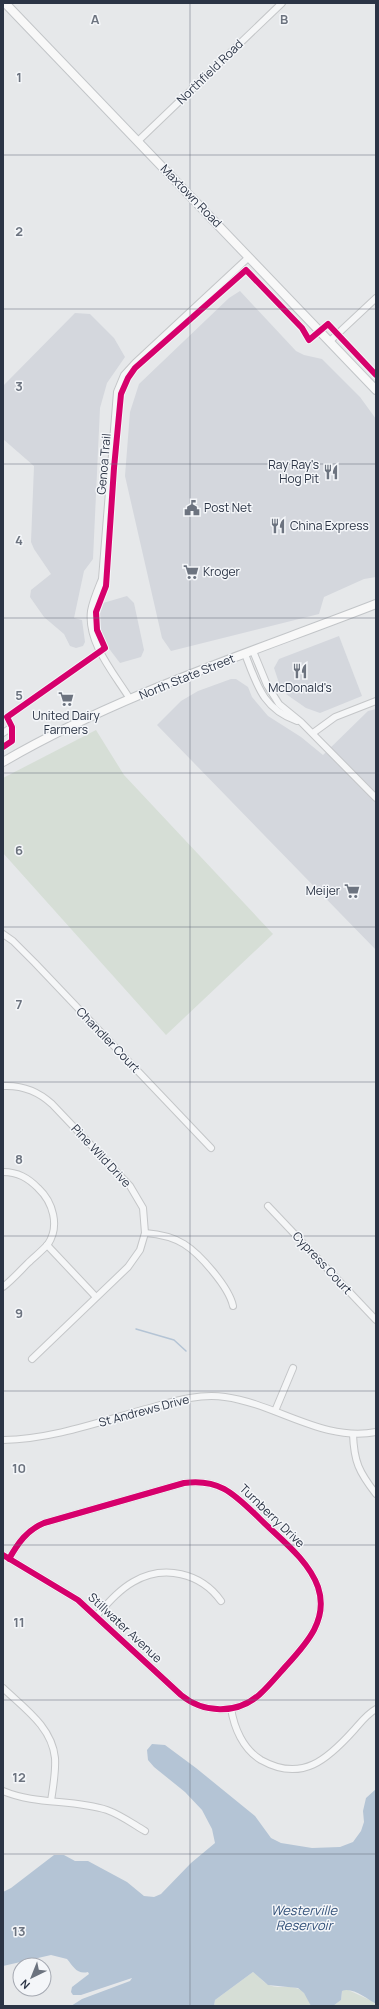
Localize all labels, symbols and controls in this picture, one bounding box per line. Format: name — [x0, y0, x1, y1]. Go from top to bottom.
text: A — [91, 10, 100, 28]
text: B — [280, 10, 288, 28]
street label: Northfield Road — [173, 35, 247, 108]
text: 1 — [16, 68, 22, 86]
street label: Maxtown Road — [157, 160, 226, 231]
text: 2 — [15, 222, 23, 240]
text: 3 — [15, 377, 23, 395]
street label: Genoa Trail — [92, 433, 115, 495]
place label: Ray Ray's Hog Pit — [268, 456, 319, 487]
restaurant icon: Ray Ray's Hog Pit — [322, 463, 340, 481]
public building icon: Post Net — [183, 499, 201, 517]
place label: Post Net — [204, 499, 252, 516]
restaurant icon: China Express — [269, 517, 287, 535]
place label: China Express — [290, 517, 369, 534]
text: 4 — [15, 531, 23, 549]
supermarket icon: Kroger — [182, 563, 200, 581]
place label: Kroger — [203, 563, 241, 580]
street label: North State Street — [136, 649, 237, 704]
restaurant icon: McDonald's — [291, 662, 309, 680]
place label: McDonald's — [268, 679, 332, 696]
text: 5 — [15, 686, 23, 704]
supermarket icon: United Dairy Farmers — [57, 690, 75, 708]
place label: United Dairy Farmers — [32, 707, 100, 738]
text: 6 — [15, 841, 23, 859]
place label: Meijer — [306, 882, 341, 899]
supermarket icon: Meijer — [343, 882, 361, 900]
text: 7 — [16, 995, 23, 1013]
street label: Chandler Court — [73, 1003, 144, 1076]
street label: Pine Wild Drive — [68, 1120, 135, 1191]
text: 8 — [15, 1150, 23, 1168]
street label: Cypress Court — [289, 1228, 356, 1298]
text: 9 — [15, 1304, 23, 1322]
street label: St Andrews Drive — [97, 1390, 191, 1431]
text: 10 — [12, 1459, 26, 1477]
street label: Turnberry Drive — [236, 1480, 309, 1551]
street label: Stillwater Avenue — [85, 1589, 166, 1666]
text: 11 — [13, 1613, 25, 1631]
text: 12 — [12, 1768, 26, 1786]
water label: Westerville Reservoir — [271, 1901, 339, 1934]
text: 13 — [12, 1922, 26, 1940]
north arrow — [12, 1957, 52, 1997]
text: N — [17, 1976, 33, 1993]

